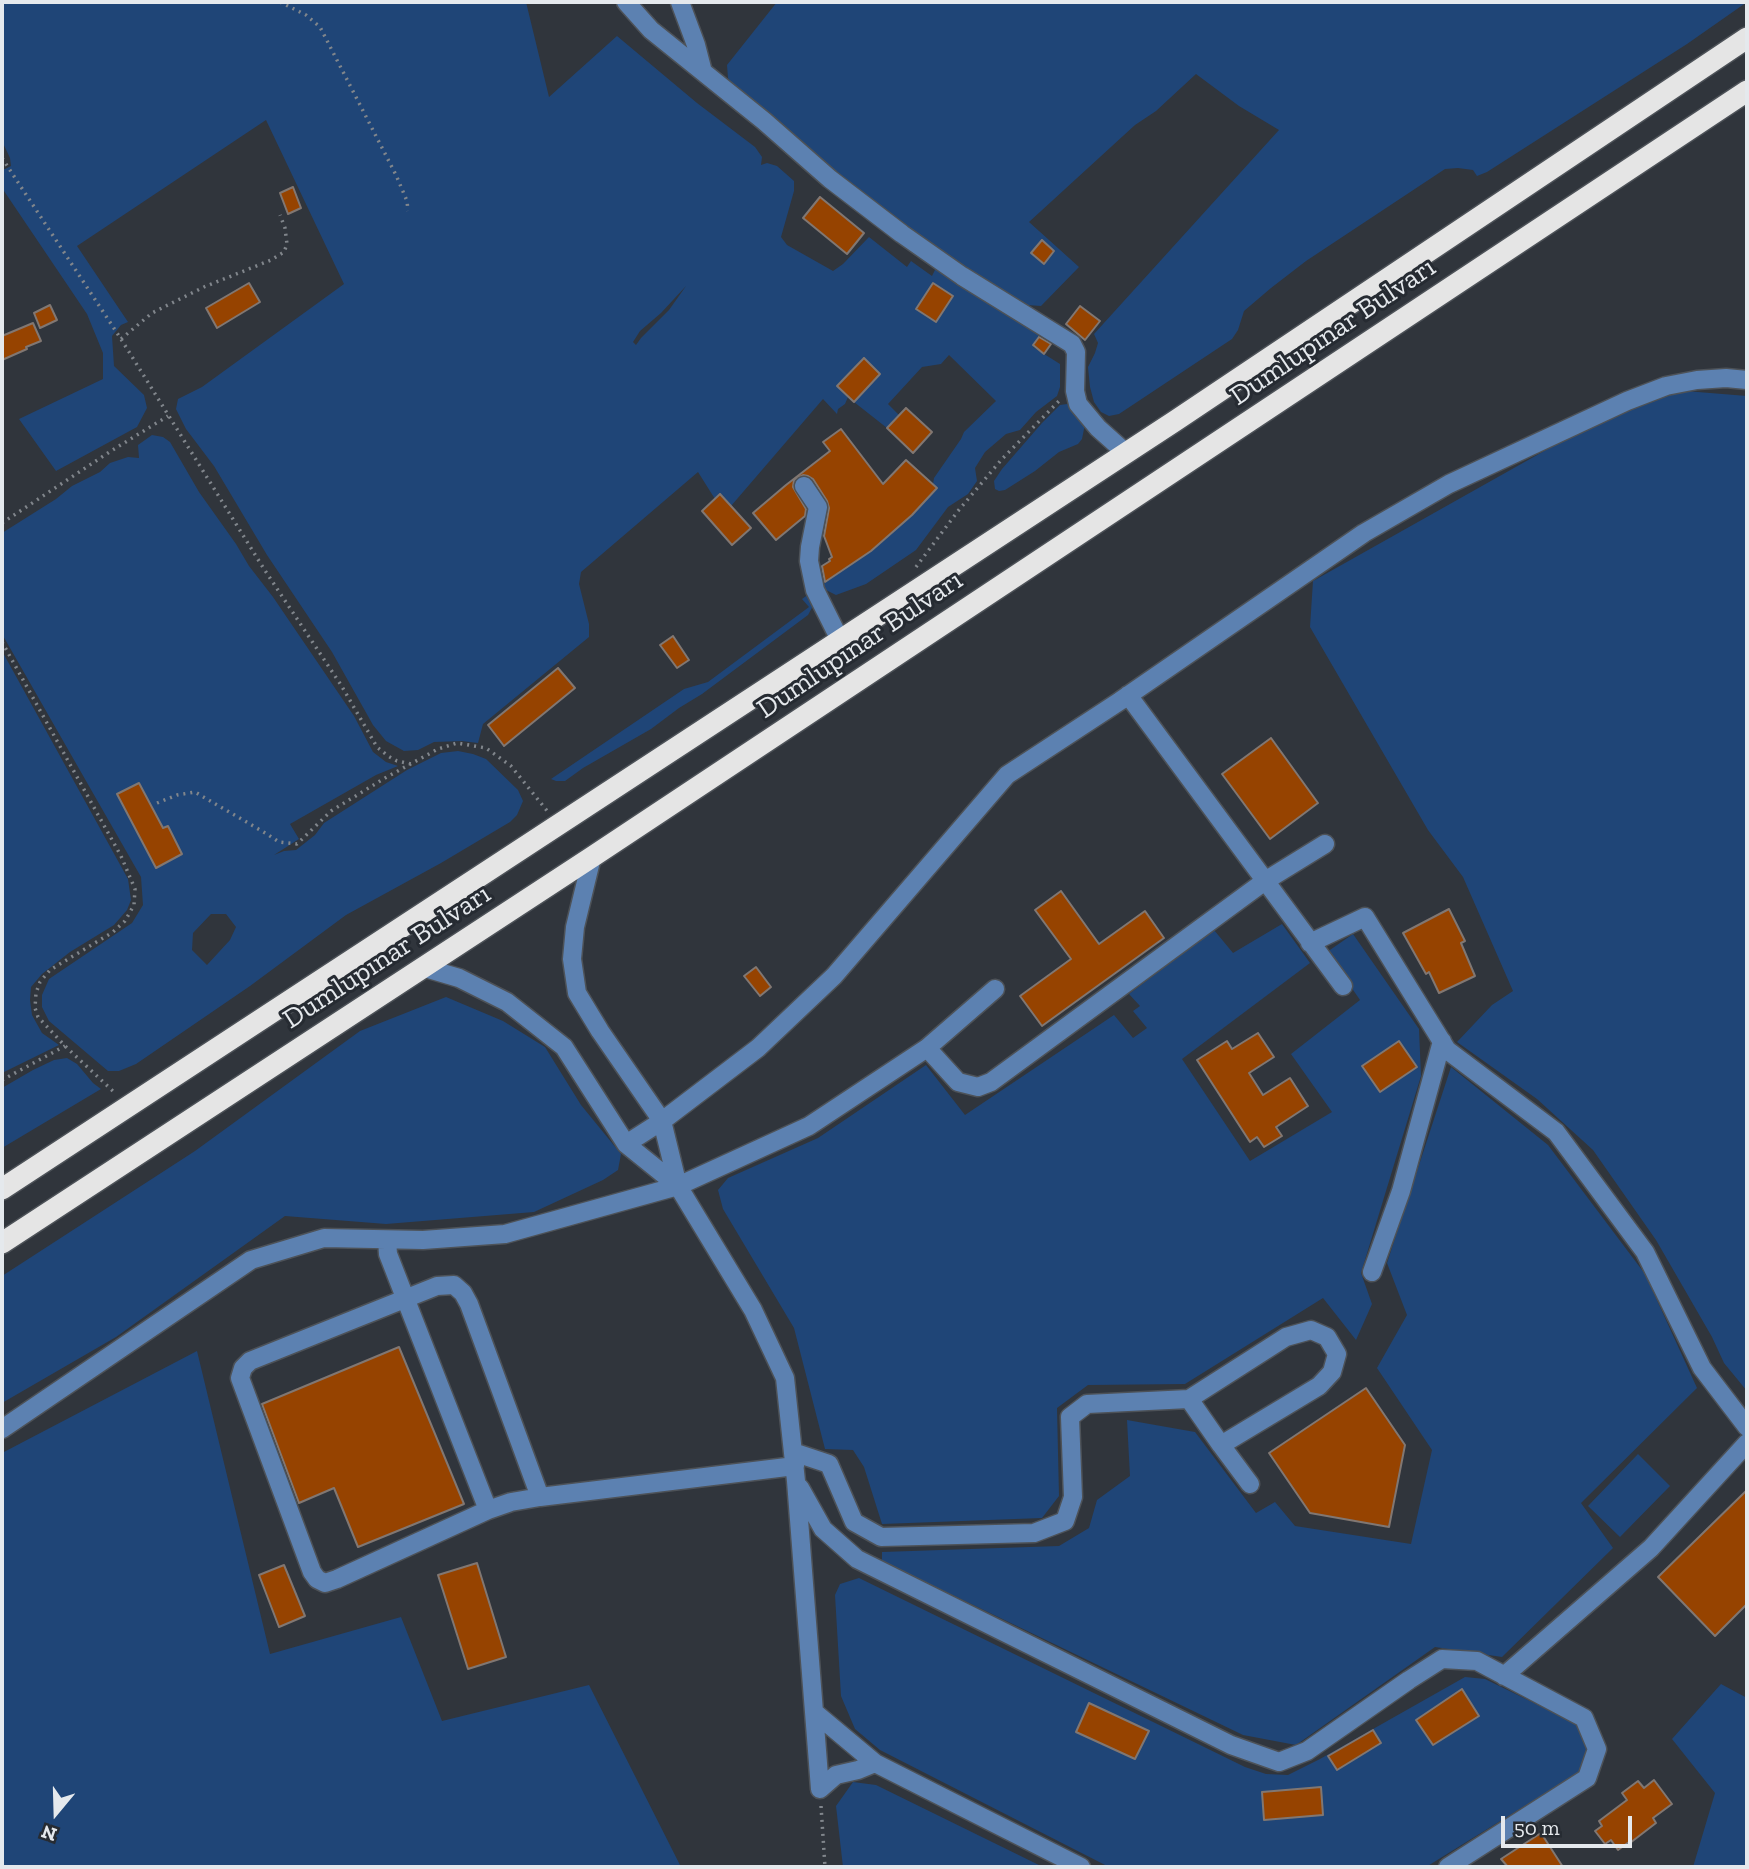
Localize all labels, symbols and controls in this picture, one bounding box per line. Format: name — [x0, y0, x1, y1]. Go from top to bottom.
street label: Dumlupınar Bulvarı — [1224, 251, 1442, 413]
street label: Dumlupınar Bulvarı — [751, 564, 969, 726]
street label: Dumlupınar Bulvarı — [277, 877, 497, 1037]
north arrow — [21, 1778, 91, 1848]
scale bar — [1504, 1802, 1635, 1846]
text: 50 m — [1514, 1815, 1560, 1840]
text: N — [38, 1820, 60, 1847]

